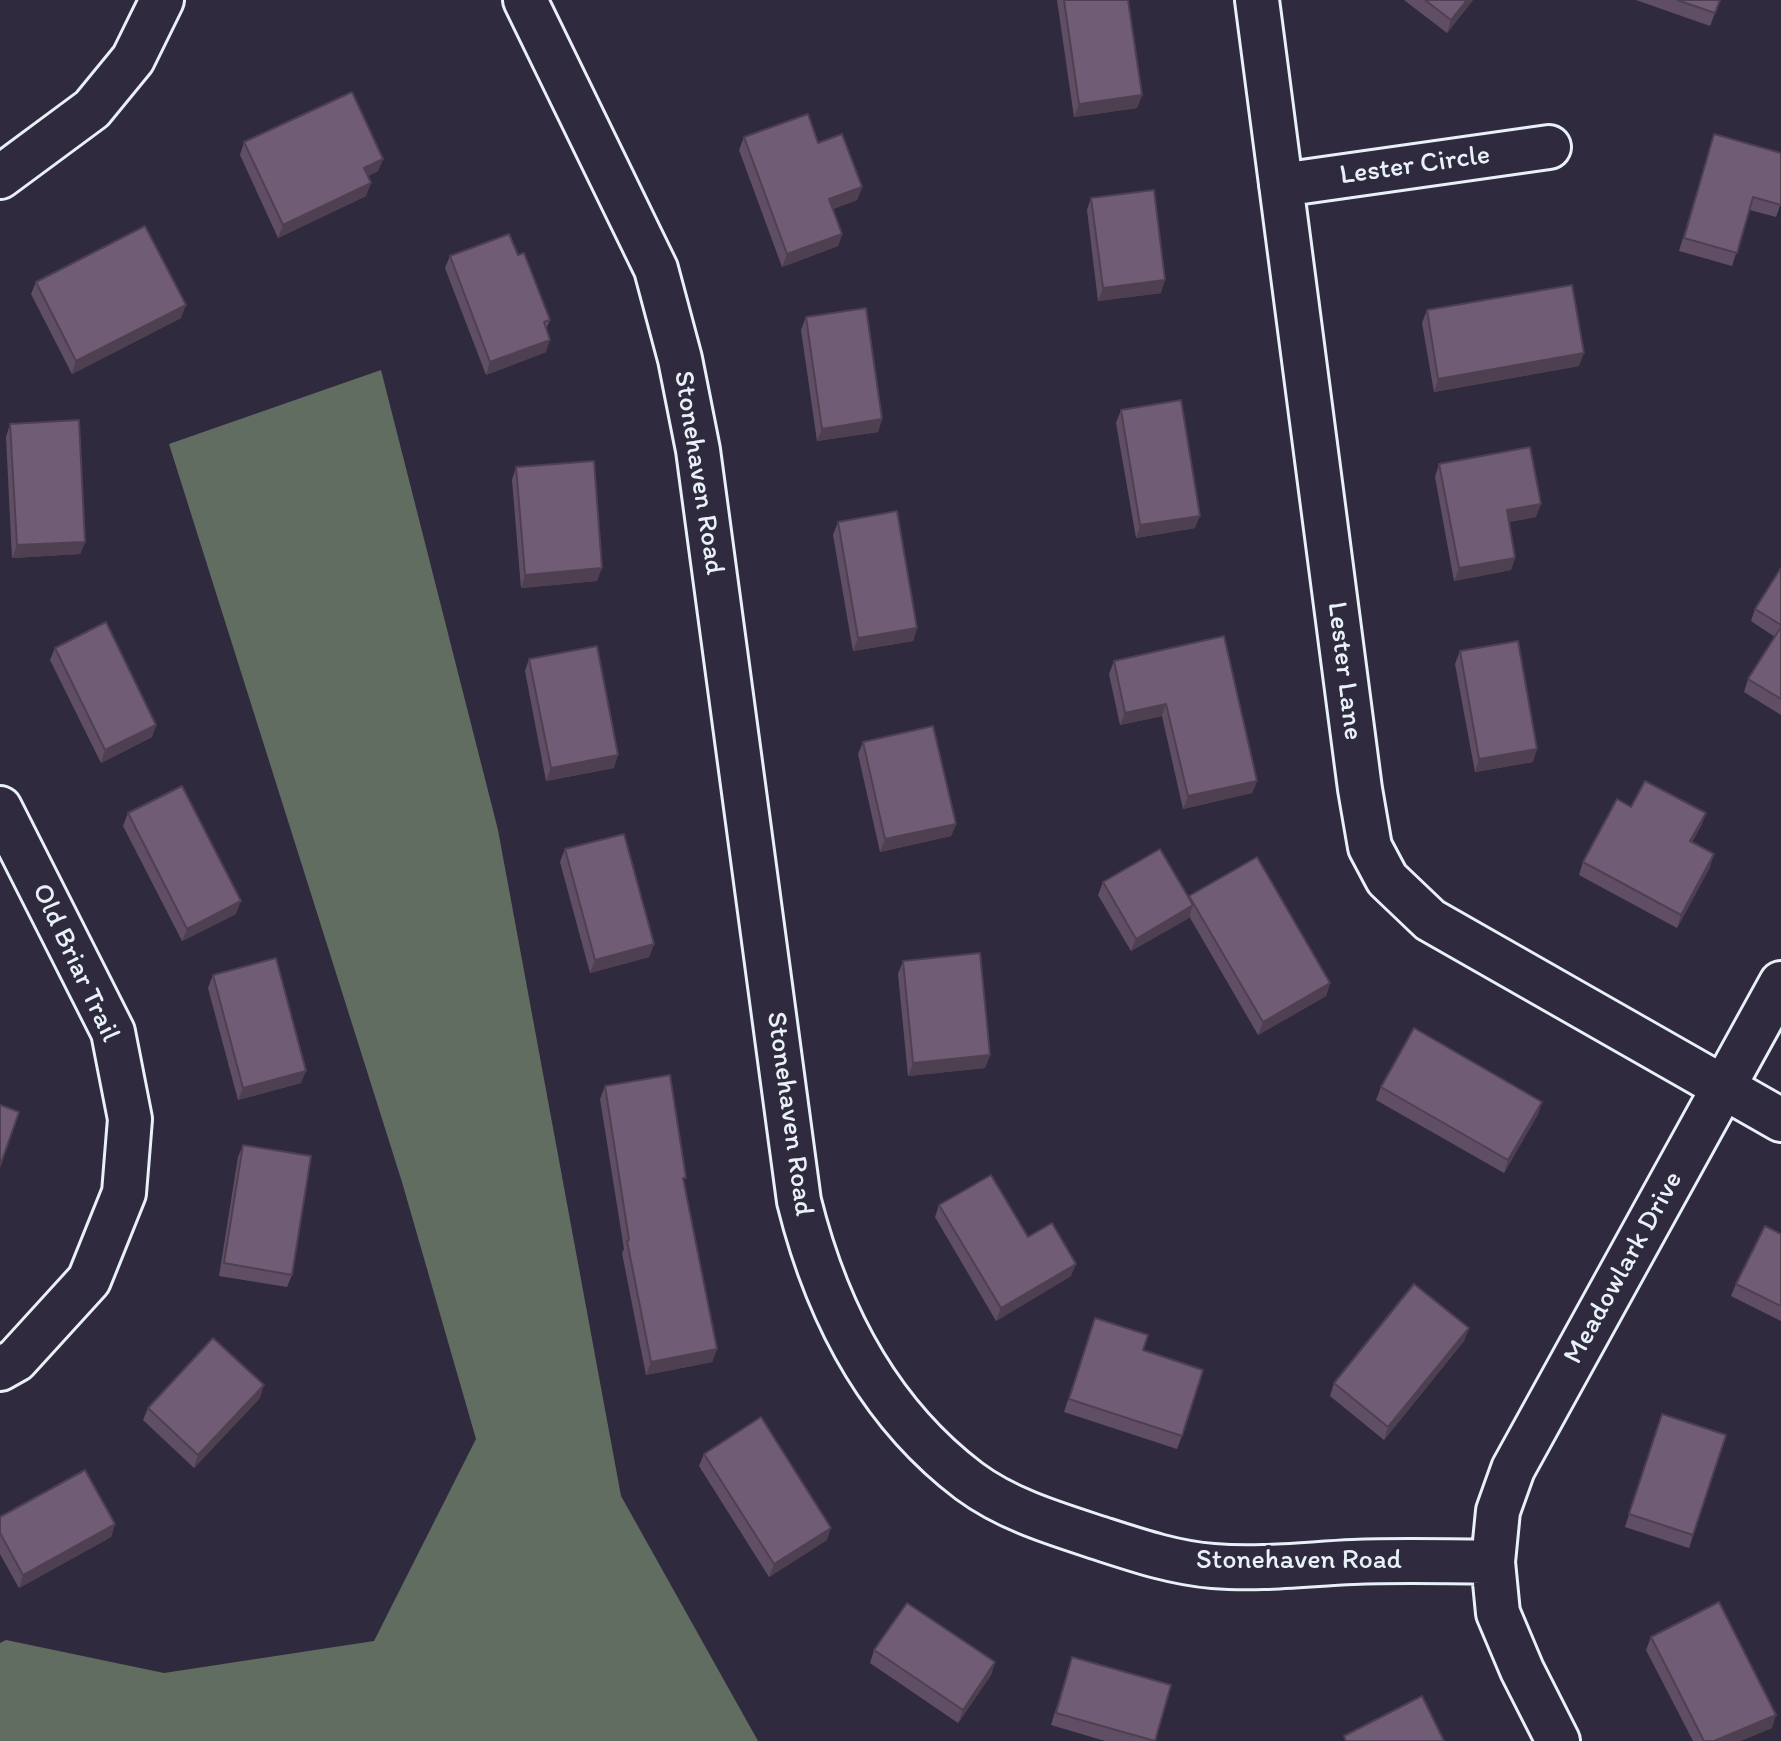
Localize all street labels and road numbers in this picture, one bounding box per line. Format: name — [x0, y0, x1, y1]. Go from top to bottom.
street label: Lester Circle — [1338, 139, 1492, 193]
street label: Stonehaven Road — [665, 369, 731, 577]
street label: Lester Lane — [1319, 600, 1369, 742]
street label: Old Briar Trail — [24, 878, 126, 1048]
street label: Stonehaven Road — [758, 1010, 820, 1218]
street label: Meadowlark Drive — [1557, 1166, 1691, 1370]
street label: Stonehaven Road — [1196, 1544, 1402, 1578]

